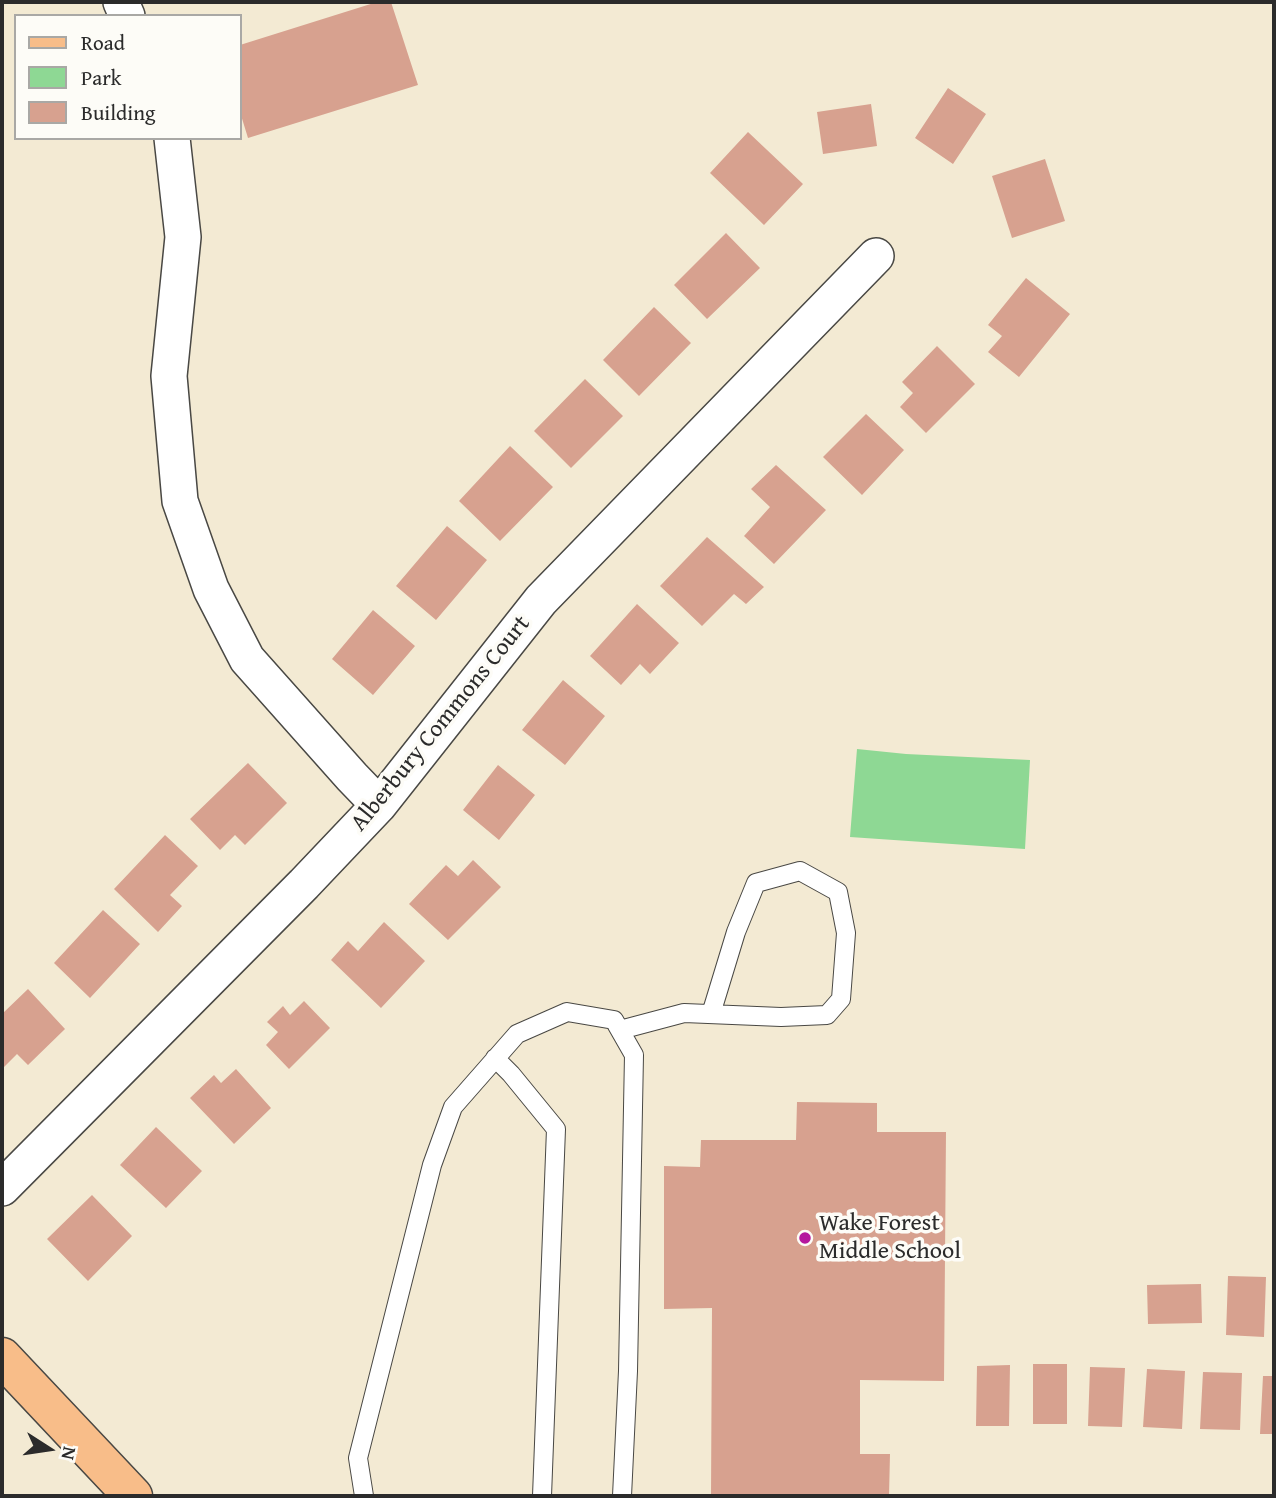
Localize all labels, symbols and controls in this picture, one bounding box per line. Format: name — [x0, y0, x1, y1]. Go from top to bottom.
legend — [14, 14, 242, 140]
text: Road — [81, 27, 125, 58]
text: Park — [81, 62, 122, 93]
text: Building — [81, 97, 155, 128]
street label: Alberbury Commons Court — [345, 610, 537, 838]
place label: Wake Forest Middle School — [819, 1210, 961, 1266]
marker: Wake Forest Middle School — [797, 1230, 813, 1246]
north arrow — [14, 1414, 84, 1484]
text: N — [55, 1444, 85, 1462]

